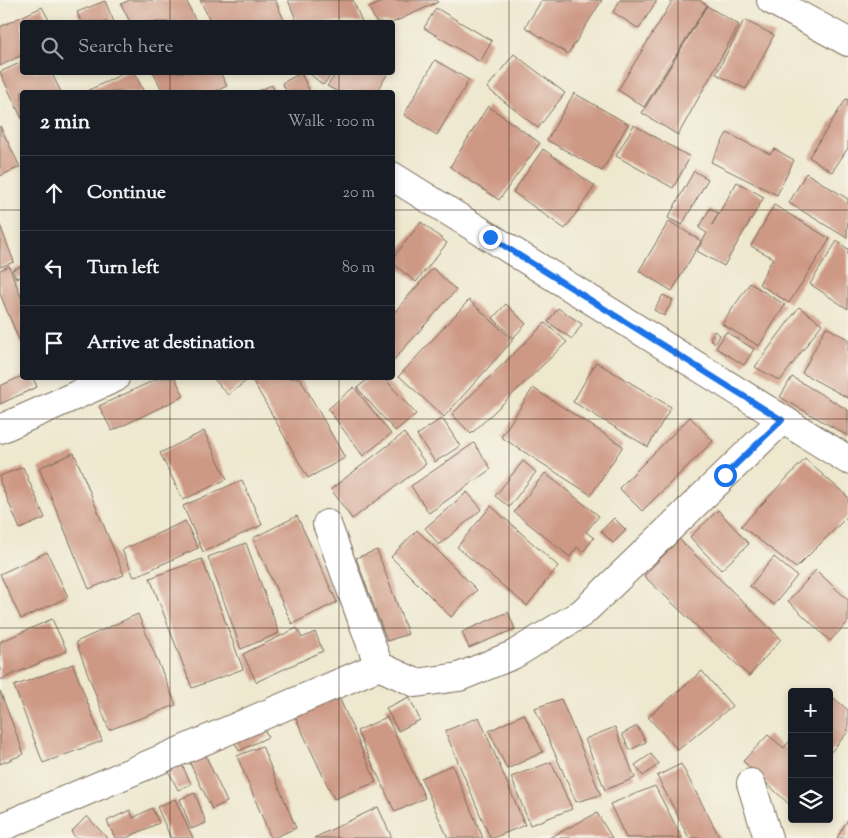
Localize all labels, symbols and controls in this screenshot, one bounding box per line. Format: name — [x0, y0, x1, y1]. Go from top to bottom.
search box — [20, 20, 395, 75]
icon: search — [38, 34, 66, 62]
text: Search here — [78, 34, 173, 61]
text: 2 min — [40, 108, 90, 138]
text: Walk · 100 m — [288, 111, 375, 134]
icon: ahead — [40, 179, 68, 207]
text: Continue — [87, 180, 166, 207]
text: 20 m — [342, 182, 375, 205]
route end — [479, 226, 502, 249]
icon: left — [40, 254, 68, 282]
text: Turn left — [87, 255, 159, 282]
text: 80 m — [342, 257, 375, 280]
icon: arrive — [40, 329, 68, 357]
text: Arrive at destination — [87, 330, 255, 357]
route start — [714, 464, 737, 487]
map controls — [788, 688, 833, 823]
button: + — [788, 688, 833, 733]
button: − — [788, 733, 833, 778]
button: layers — [788, 778, 833, 823]

